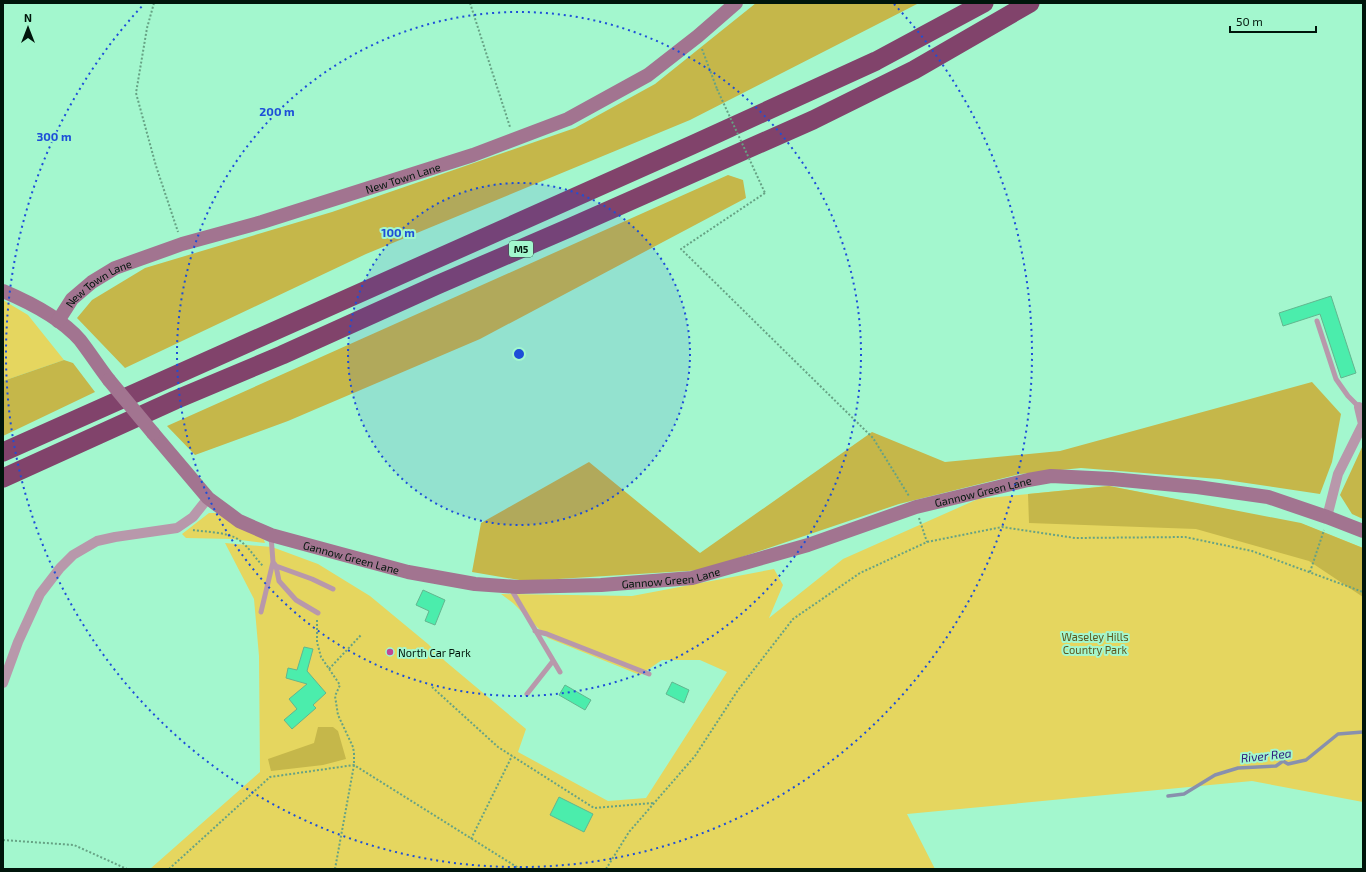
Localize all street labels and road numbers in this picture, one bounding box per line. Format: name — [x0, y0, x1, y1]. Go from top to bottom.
street label: New Town Lane — [363, 159, 442, 195]
road number: M5 — [509, 241, 533, 257]
street label: New Town Lane — [62, 256, 133, 309]
street label: Gannow Green Lane — [933, 473, 1032, 509]
street label: Gannow Green Lane — [302, 538, 401, 576]
street label: Gannow Green Lane — [621, 564, 721, 590]

